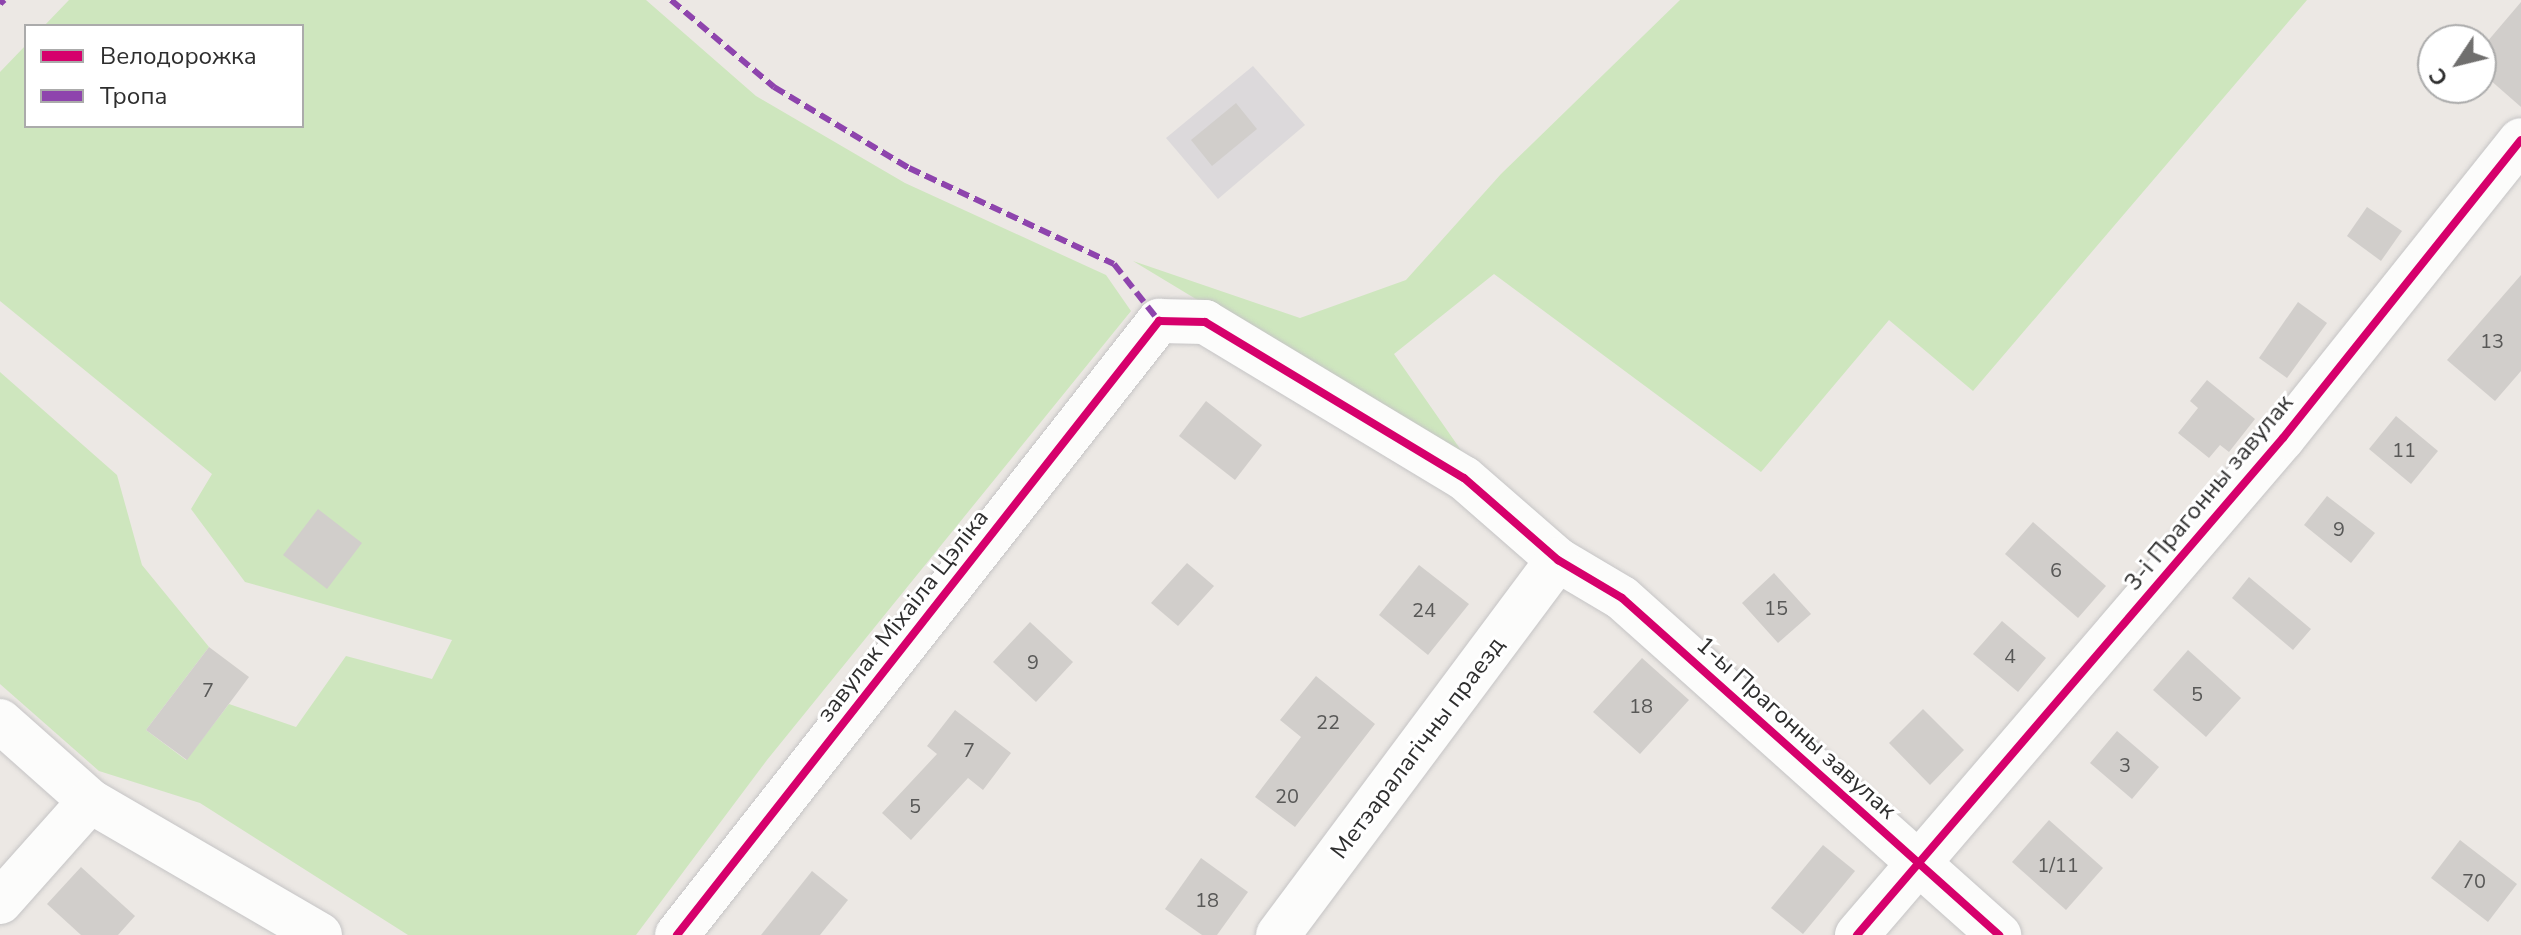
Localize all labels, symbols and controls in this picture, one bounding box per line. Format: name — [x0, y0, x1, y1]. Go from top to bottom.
legend — [24, 24, 304, 128]
north arrow — [2417, 24, 2497, 104]
text: Велодорожка — [100, 40, 257, 72]
text: С — [2422, 62, 2456, 91]
text: Тропа — [100, 80, 167, 112]
house number: 13 — [2480, 329, 2504, 353]
street label: 3-і Прагонны завулак — [2119, 389, 2299, 597]
house number: 11 — [2392, 438, 2416, 462]
street label: завулак Міхаіла Цэліка — [811, 504, 995, 728]
house number: 9 — [2333, 517, 2345, 541]
house number: 6 — [2050, 558, 2062, 582]
house number: 15 — [1764, 596, 1788, 620]
house number: 24 — [1412, 598, 1436, 622]
street label: Метэаралагічны праезд — [1325, 631, 1511, 865]
street label: 1-ы Прагонны завулак — [1690, 631, 1902, 825]
house number: 4 — [2004, 644, 2016, 668]
house number: 9 — [1027, 650, 1039, 674]
house number: 7 — [202, 678, 214, 702]
house number: 5 — [2191, 682, 2203, 706]
house number: 18 — [1629, 694, 1653, 718]
house number: 22 — [1316, 710, 1340, 734]
house number: 7 — [963, 738, 975, 762]
house number: 3 — [2119, 753, 2131, 777]
house number: 20 — [1275, 784, 1299, 808]
house number: 5 — [909, 794, 921, 818]
house number: 1/11 — [2037, 853, 2079, 877]
house number: 70 — [2462, 869, 2486, 893]
house number: 18 — [1195, 888, 1219, 912]

